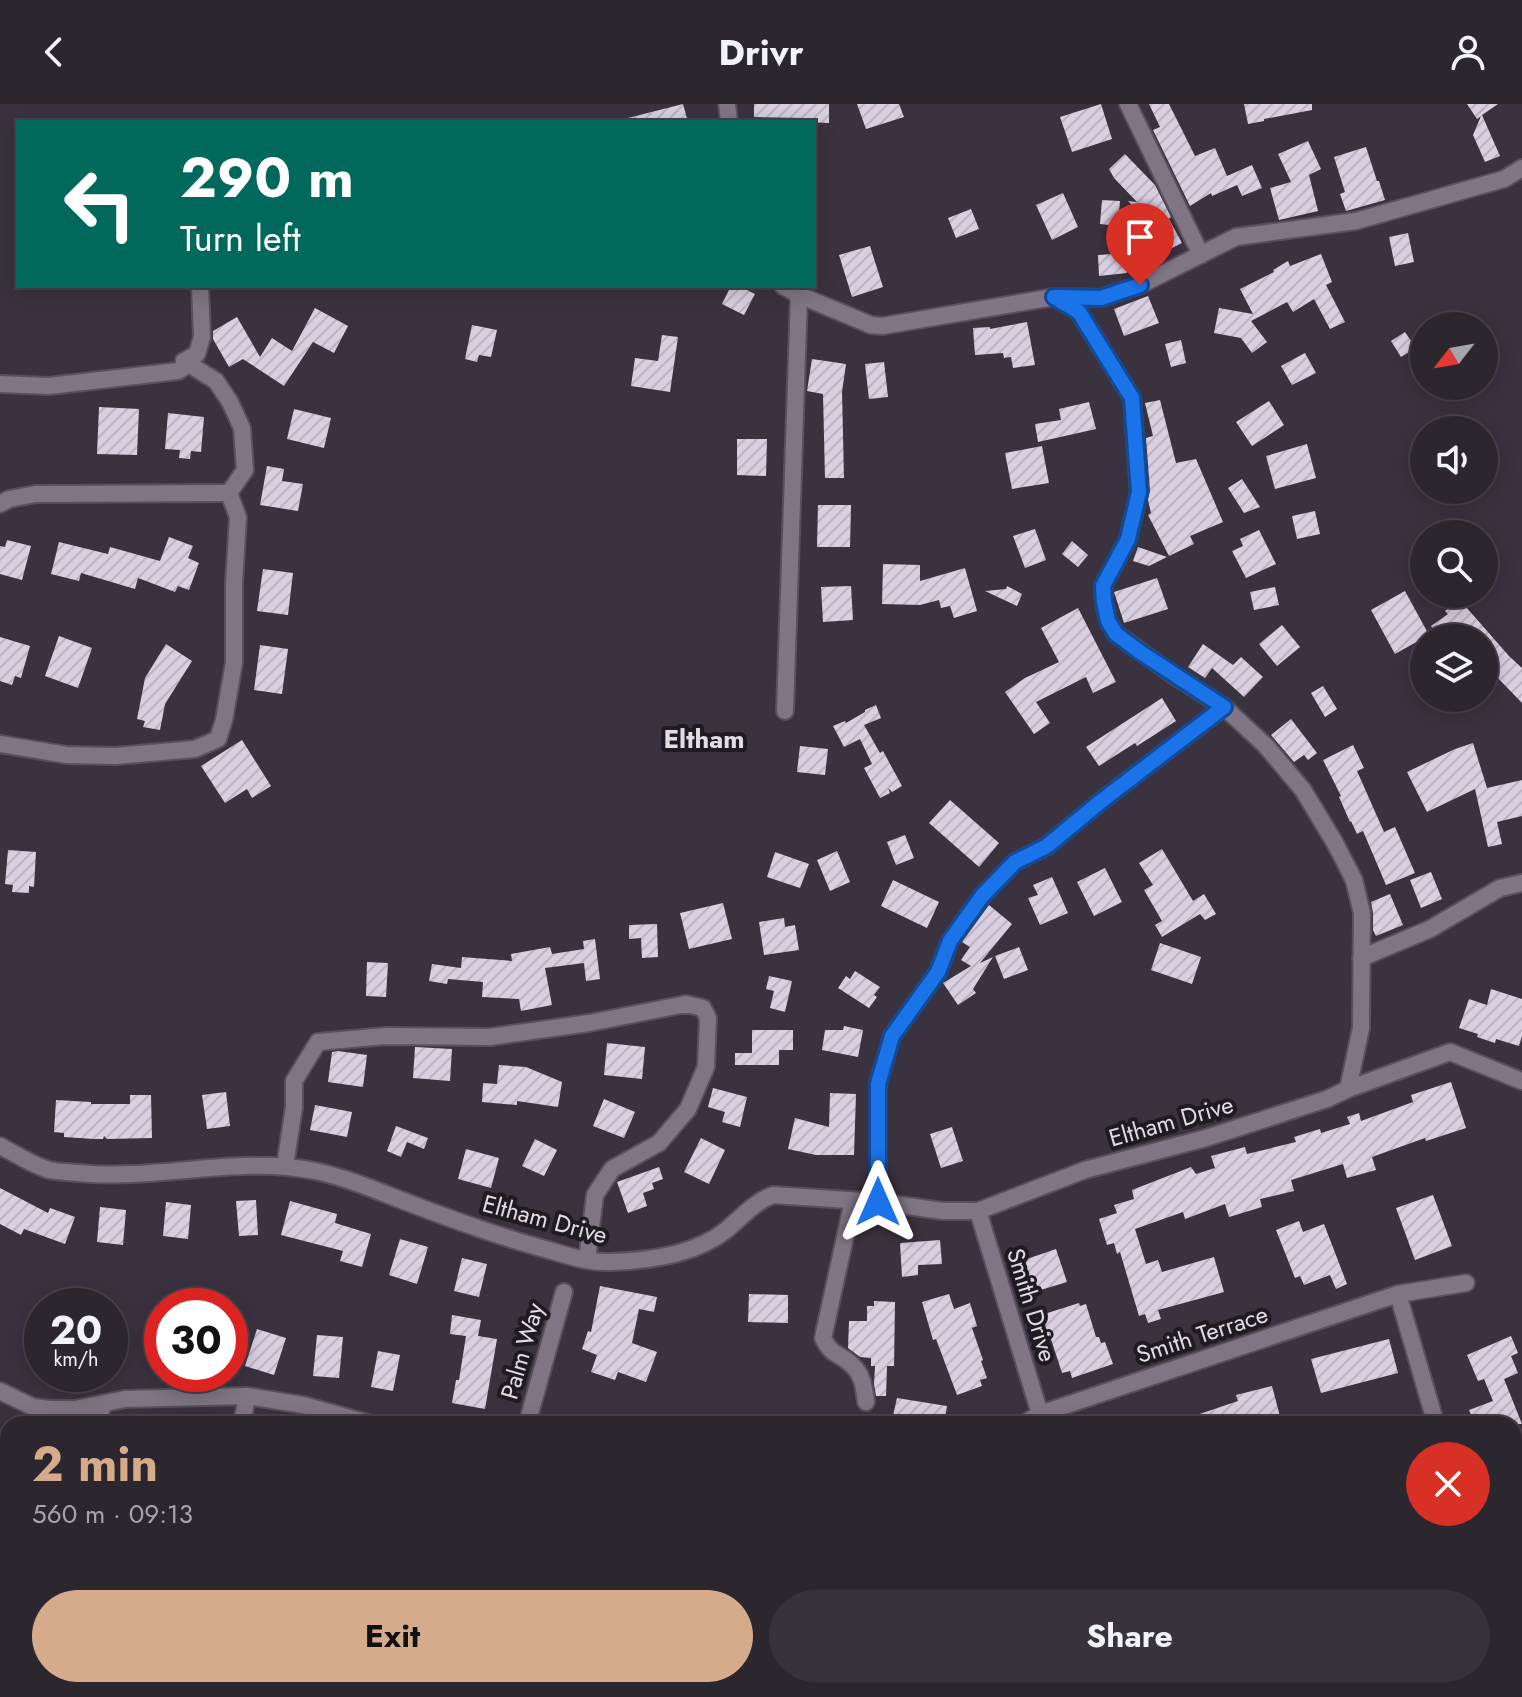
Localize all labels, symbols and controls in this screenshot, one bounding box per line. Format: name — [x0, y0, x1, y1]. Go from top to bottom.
text: Drivr — [719, 26, 803, 78]
icon: back — [32, 30, 76, 74]
icon: person — [1446, 30, 1490, 74]
text: 290 m — [180, 137, 354, 218]
icon: left — [48, 152, 152, 256]
pin — [1106, 203, 1174, 285]
text: Turn left — [180, 212, 301, 264]
icon: arrive — [1118, 215, 1162, 259]
north arrow — [1410, 312, 1498, 400]
map controls — [1410, 312, 1498, 712]
button: sound — [1410, 416, 1498, 504]
button: search — [1410, 520, 1498, 608]
button: layers — [1410, 624, 1498, 712]
district label: Eltham — [663, 720, 745, 758]
street label: Eltham Drive — [1105, 1087, 1237, 1155]
position arrow — [836, 1160, 920, 1244]
street label: Eltham Drive — [479, 1186, 611, 1252]
street label: Smith Drive — [998, 1244, 1066, 1366]
speed limit sign: 30 — [144, 1288, 248, 1392]
street label: Smith Terrace — [1132, 1296, 1272, 1372]
street label: Palm Way — [492, 1298, 553, 1403]
text: 20 — [50, 1301, 102, 1359]
text: km/h — [53, 1345, 99, 1374]
text: 2 min — [32, 1430, 158, 1499]
button: close — [1406, 1442, 1490, 1526]
text: 560 m · 09:13 — [32, 1495, 193, 1533]
button: Exit — [32, 1590, 753, 1682]
button: Share — [769, 1590, 1490, 1682]

